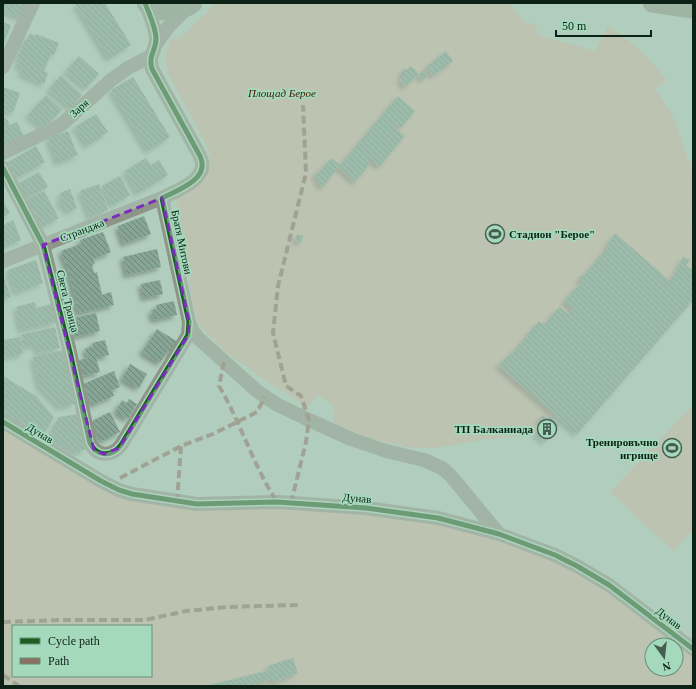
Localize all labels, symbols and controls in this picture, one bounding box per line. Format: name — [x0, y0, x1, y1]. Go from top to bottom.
scale bar — [556, 12, 651, 38]
text: 50 m — [562, 19, 587, 33]
park label: Площад Берое — [247, 87, 316, 99]
street label: Заря — [67, 97, 91, 119]
street label: Братя Митови — [169, 209, 195, 276]
street label: Странджа — [58, 216, 106, 244]
sports icon: Стадион "Берое" — [484, 223, 506, 245]
place label: Стадион "Берое" — [509, 228, 595, 240]
street label: Света Троица — [54, 269, 82, 334]
building icon: ТП Балканиада — [536, 418, 558, 440]
street label: Дунав — [24, 420, 56, 446]
place label: ТП Балканиада — [454, 423, 533, 435]
place label: Тренировъчно игрище — [586, 436, 658, 461]
sports icon: Тренировъчно игрище — [661, 437, 683, 459]
street label: Дунав — [342, 491, 372, 505]
street label: Дунав — [654, 604, 684, 632]
legend — [12, 625, 152, 677]
text: Cycle path — [48, 634, 100, 648]
north arrow — [644, 637, 684, 677]
text: Path — [48, 654, 69, 668]
text: N — [661, 660, 672, 673]

